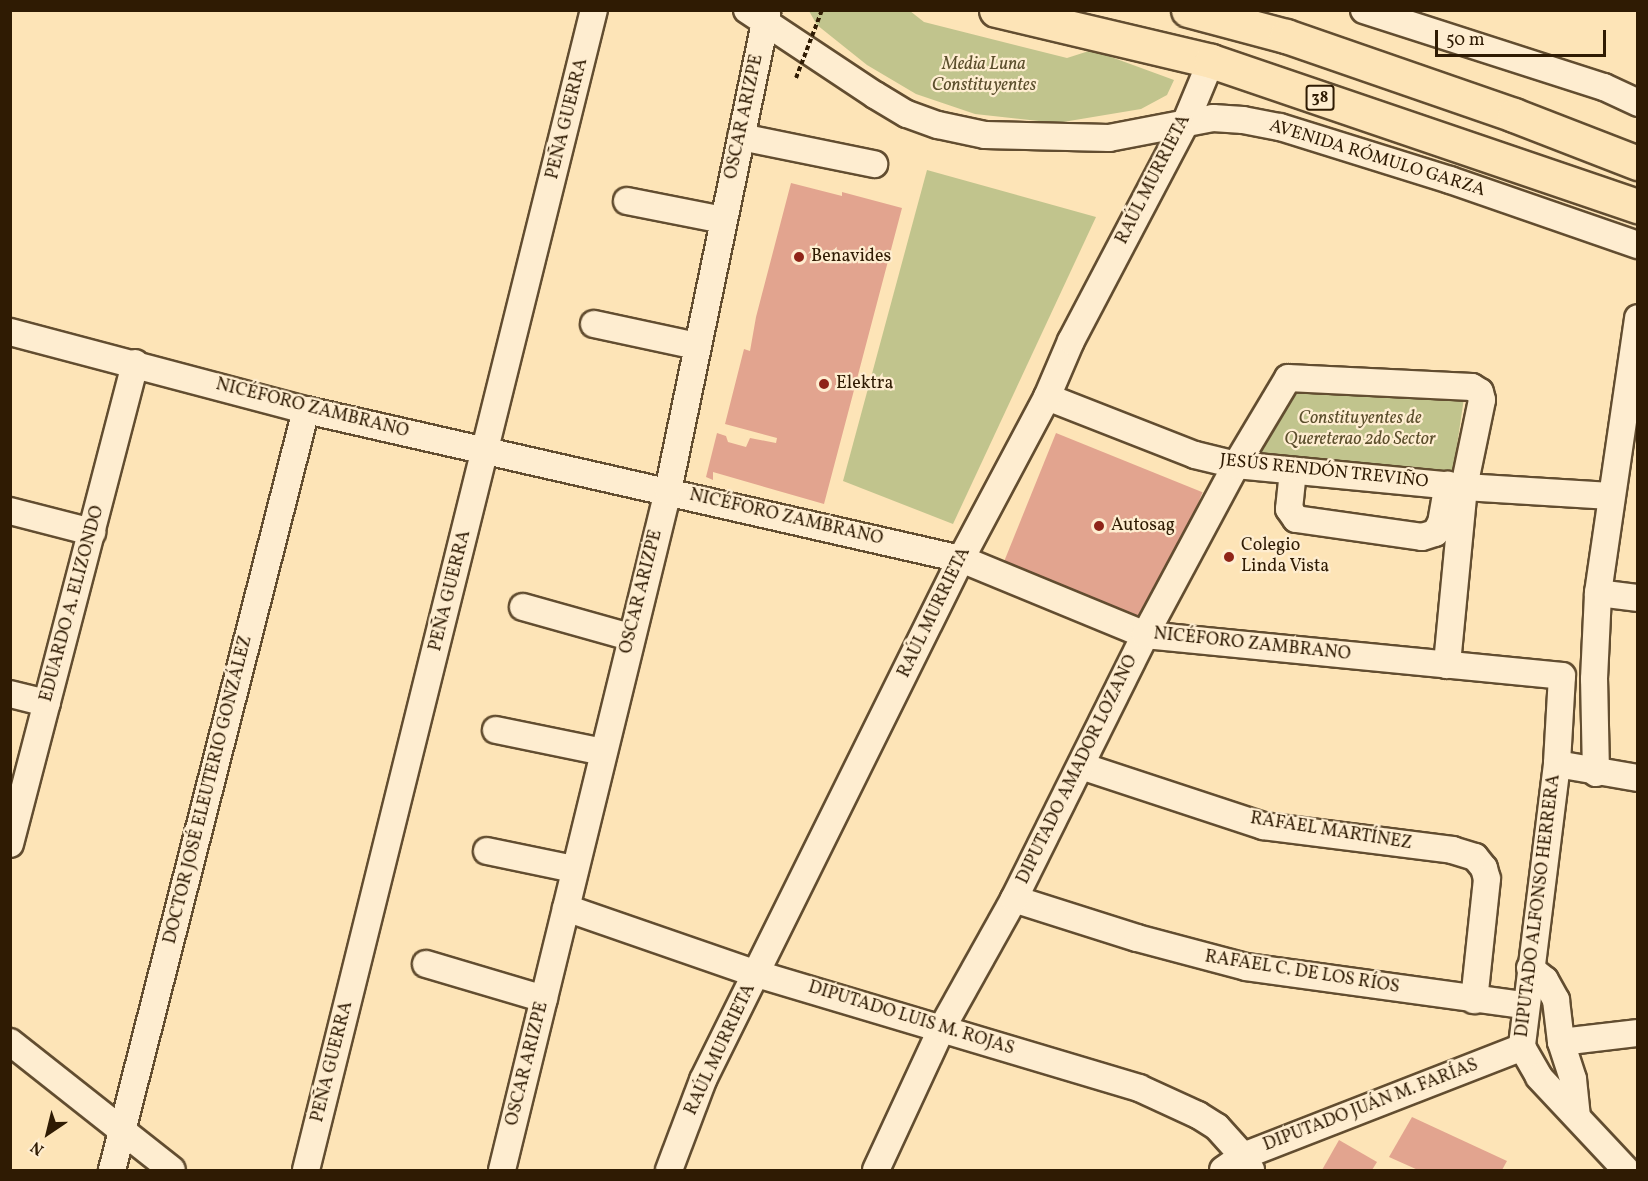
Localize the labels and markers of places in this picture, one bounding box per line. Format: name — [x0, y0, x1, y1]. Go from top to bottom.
place label: Benavides — [811, 246, 891, 268]
marker: Benavides — [792, 250, 806, 264]
place label: Elektra — [836, 373, 893, 395]
marker: Elektra — [817, 377, 831, 391]
place label: Autosag — [1111, 515, 1175, 537]
marker: Autosag — [1092, 519, 1106, 533]
place label: Colegio Linda Vista — [1241, 536, 1330, 578]
marker: Colegio Linda Vista — [1222, 550, 1236, 564]

